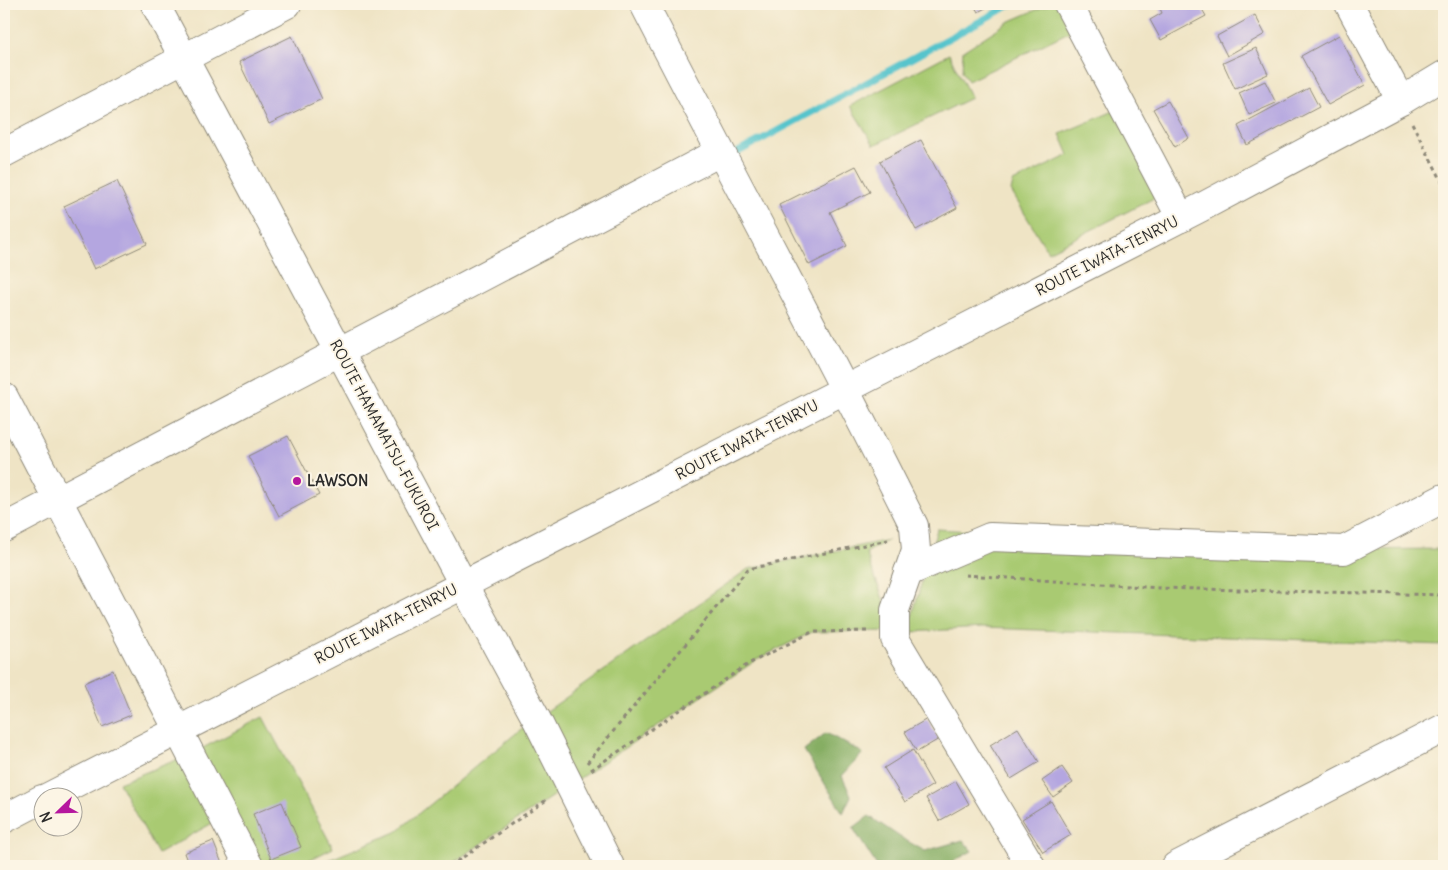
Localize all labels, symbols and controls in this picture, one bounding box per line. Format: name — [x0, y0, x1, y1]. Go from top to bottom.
street label: ROUTE IWATA-TENRYU — [1032, 211, 1181, 300]
street label: ROUTE HAMAMATSU-FUKUROI — [326, 336, 443, 533]
street label: ROUTE IWATA-TENRYU — [672, 395, 821, 484]
place label: LAWSON — [307, 471, 368, 490]
marker: LAWSON — [291, 475, 303, 487]
street label: ROUTE IWATA-TENRYU — [311, 579, 460, 668]
north arrow — [32, 788, 82, 838]
text: N — [36, 809, 56, 825]

